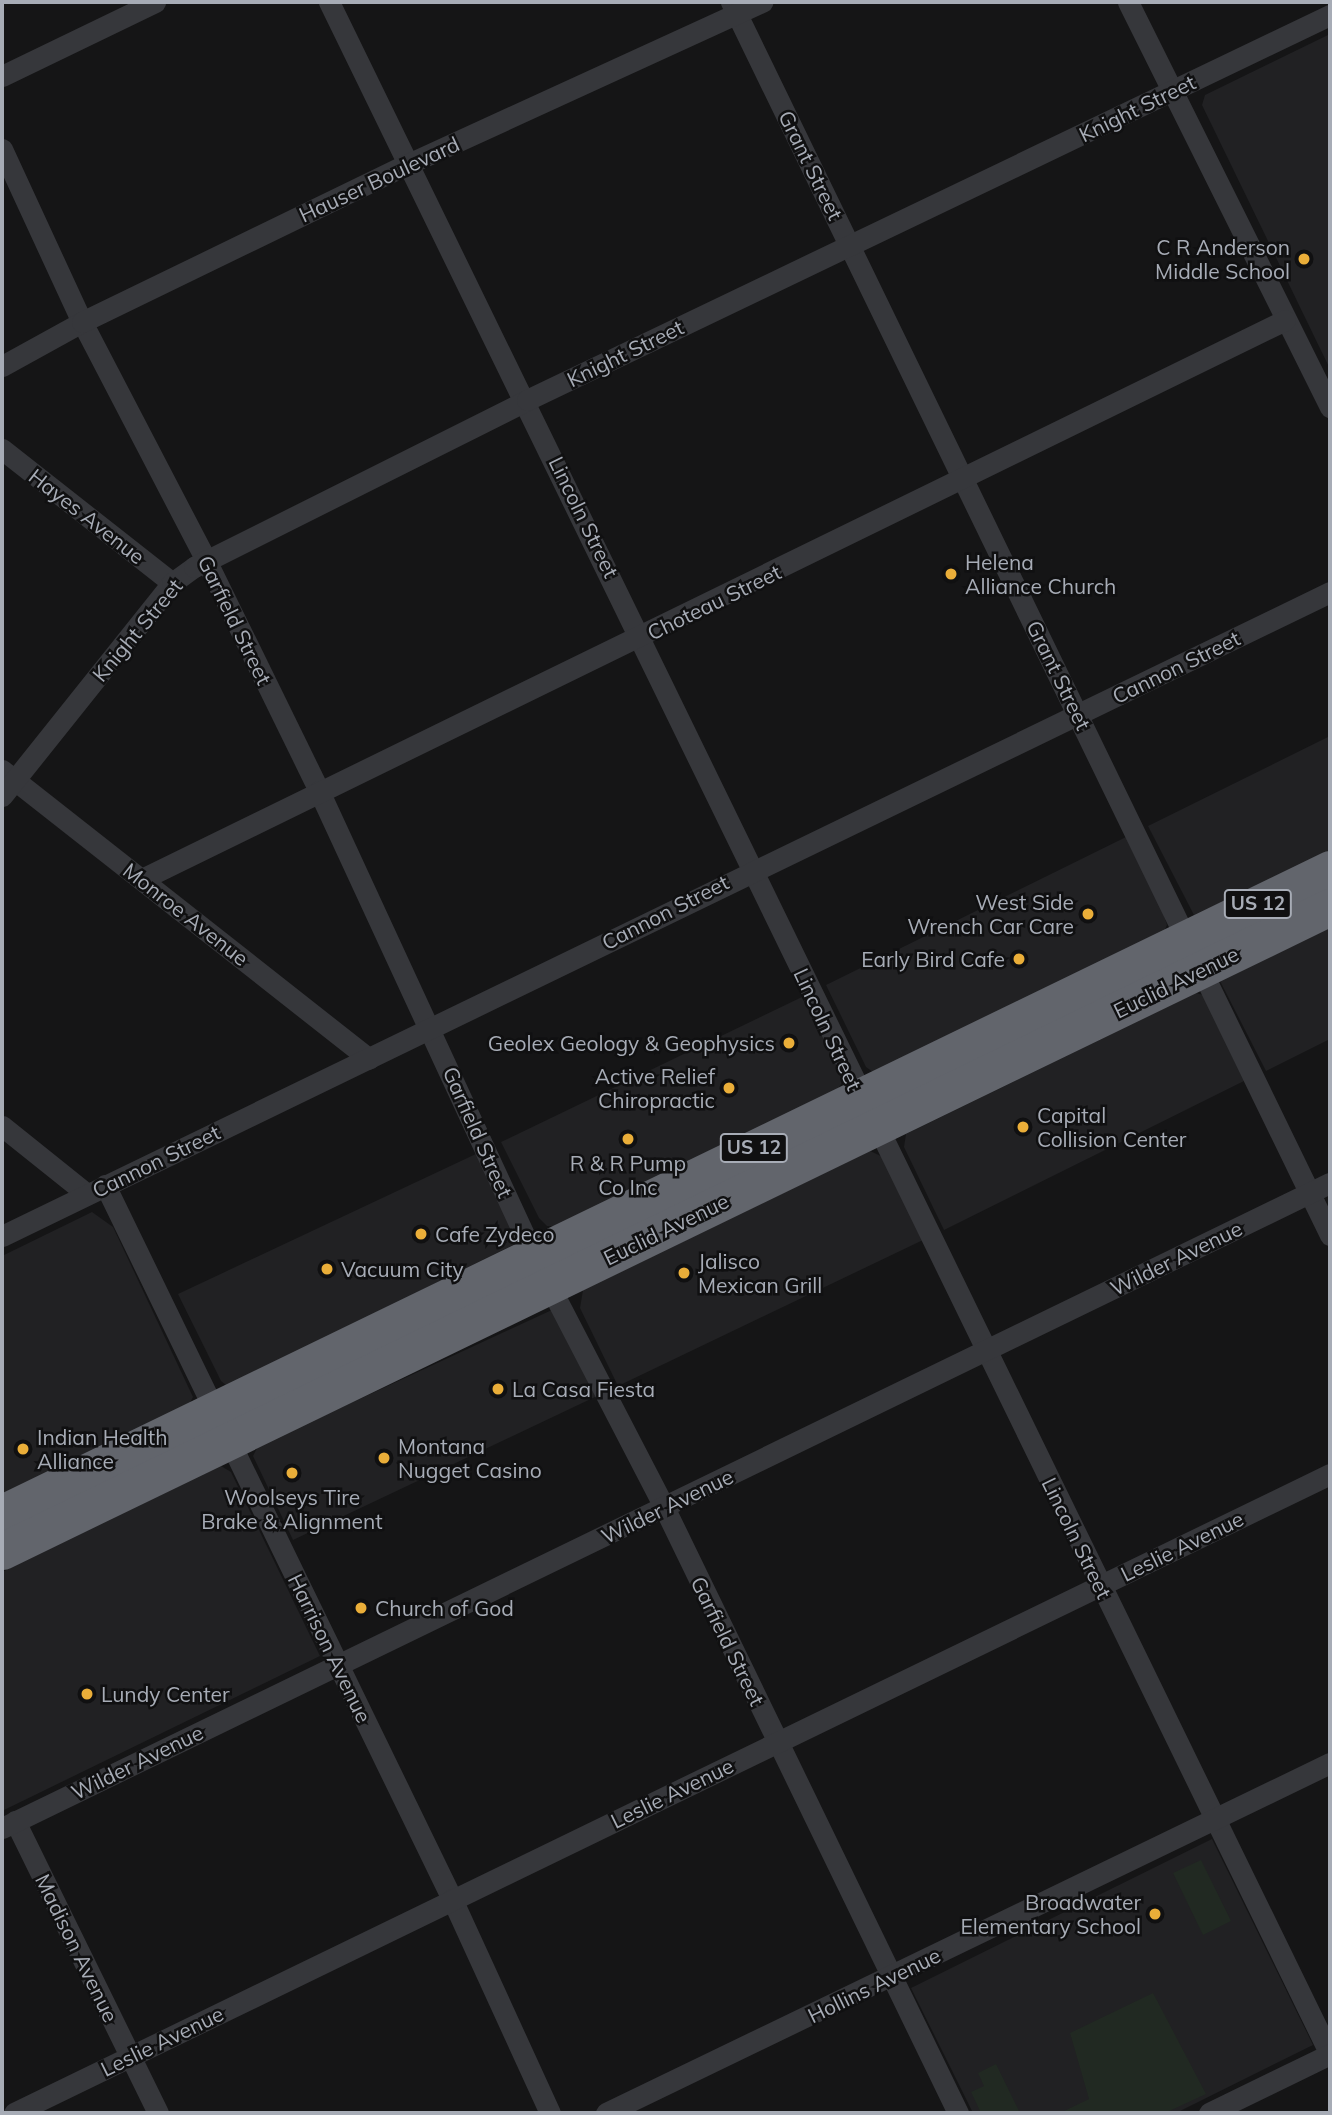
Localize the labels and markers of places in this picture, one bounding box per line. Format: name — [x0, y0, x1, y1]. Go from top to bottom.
place label: C R Anderson Middle School — [1155, 234, 1290, 284]
marker: C R Anderson Middle School — [1296, 251, 1312, 267]
place label: Helena Alliance Church — [965, 549, 1116, 599]
marker: Helena Alliance Church — [943, 566, 959, 582]
place label: West Side Wrench Car Care — [907, 889, 1074, 939]
marker: West Side Wrench Car Care — [1080, 906, 1096, 922]
place label: Early Bird Cafe — [861, 946, 1005, 972]
marker: Early Bird Cafe — [1011, 951, 1027, 967]
place label: Geolex Geology & Geophysics — [488, 1030, 775, 1056]
marker: Geolex Geology & Geophysics — [781, 1035, 797, 1051]
place label: Active Relief Chiropractic — [595, 1063, 715, 1113]
marker: Active Relief Chiropractic — [721, 1080, 737, 1096]
place label: Capital Collision Center — [1037, 1102, 1186, 1152]
marker: Capital Collision Center — [1015, 1119, 1031, 1135]
marker: R & R Pump Co Inc — [620, 1131, 636, 1147]
place label: R & R Pump Co Inc — [570, 1150, 686, 1200]
place label: Cafe Zydeco — [435, 1221, 554, 1247]
marker: Cafe Zydeco — [413, 1226, 429, 1242]
place label: Jalisco Mexican Grill — [698, 1248, 822, 1298]
place label: Vacuum City — [341, 1256, 464, 1282]
marker: Vacuum City — [319, 1261, 335, 1277]
marker: Jalisco Mexican Grill — [676, 1265, 692, 1281]
place label: La Casa Fiesta — [512, 1376, 655, 1402]
marker: La Casa Fiesta — [490, 1381, 506, 1397]
place label: Indian Health Alliance — [37, 1424, 167, 1474]
place label: Montana Nugget Casino — [398, 1433, 542, 1483]
marker: Indian Health Alliance — [15, 1441, 31, 1457]
marker: Montana Nugget Casino — [376, 1450, 392, 1466]
marker: Woolseys Tire Brake & Alignment — [284, 1465, 300, 1481]
place label: Woolseys Tire Brake & Alignment — [201, 1484, 383, 1534]
place label: Church of God — [375, 1595, 514, 1621]
marker: Church of God — [353, 1600, 369, 1616]
place label: Lundy Center — [101, 1681, 230, 1707]
marker: Lundy Center — [79, 1686, 95, 1702]
place label: Broadwater Elementary School — [960, 1889, 1141, 1939]
marker: Broadwater Elementary School — [1147, 1906, 1163, 1922]

